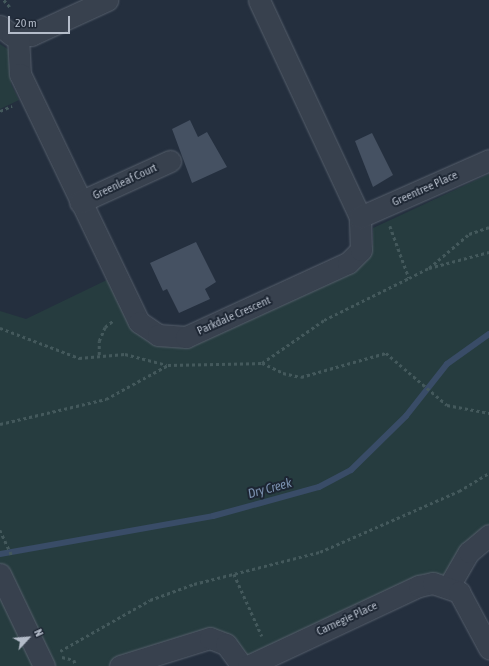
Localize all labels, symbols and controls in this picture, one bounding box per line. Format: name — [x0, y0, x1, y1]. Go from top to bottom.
scale bar — [10, 8, 72, 34]
text: 20 m — [15, 16, 37, 30]
street label: Greenleaf Court — [91, 161, 159, 203]
street label: Greentree Place — [390, 168, 460, 210]
street label: Parkdale Crescent — [195, 293, 273, 339]
water label: Dry Creek — [246, 476, 294, 502]
street label: Carnegie Place — [314, 599, 380, 639]
north arrow — [8, 618, 48, 658]
text: N — [32, 627, 46, 638]

